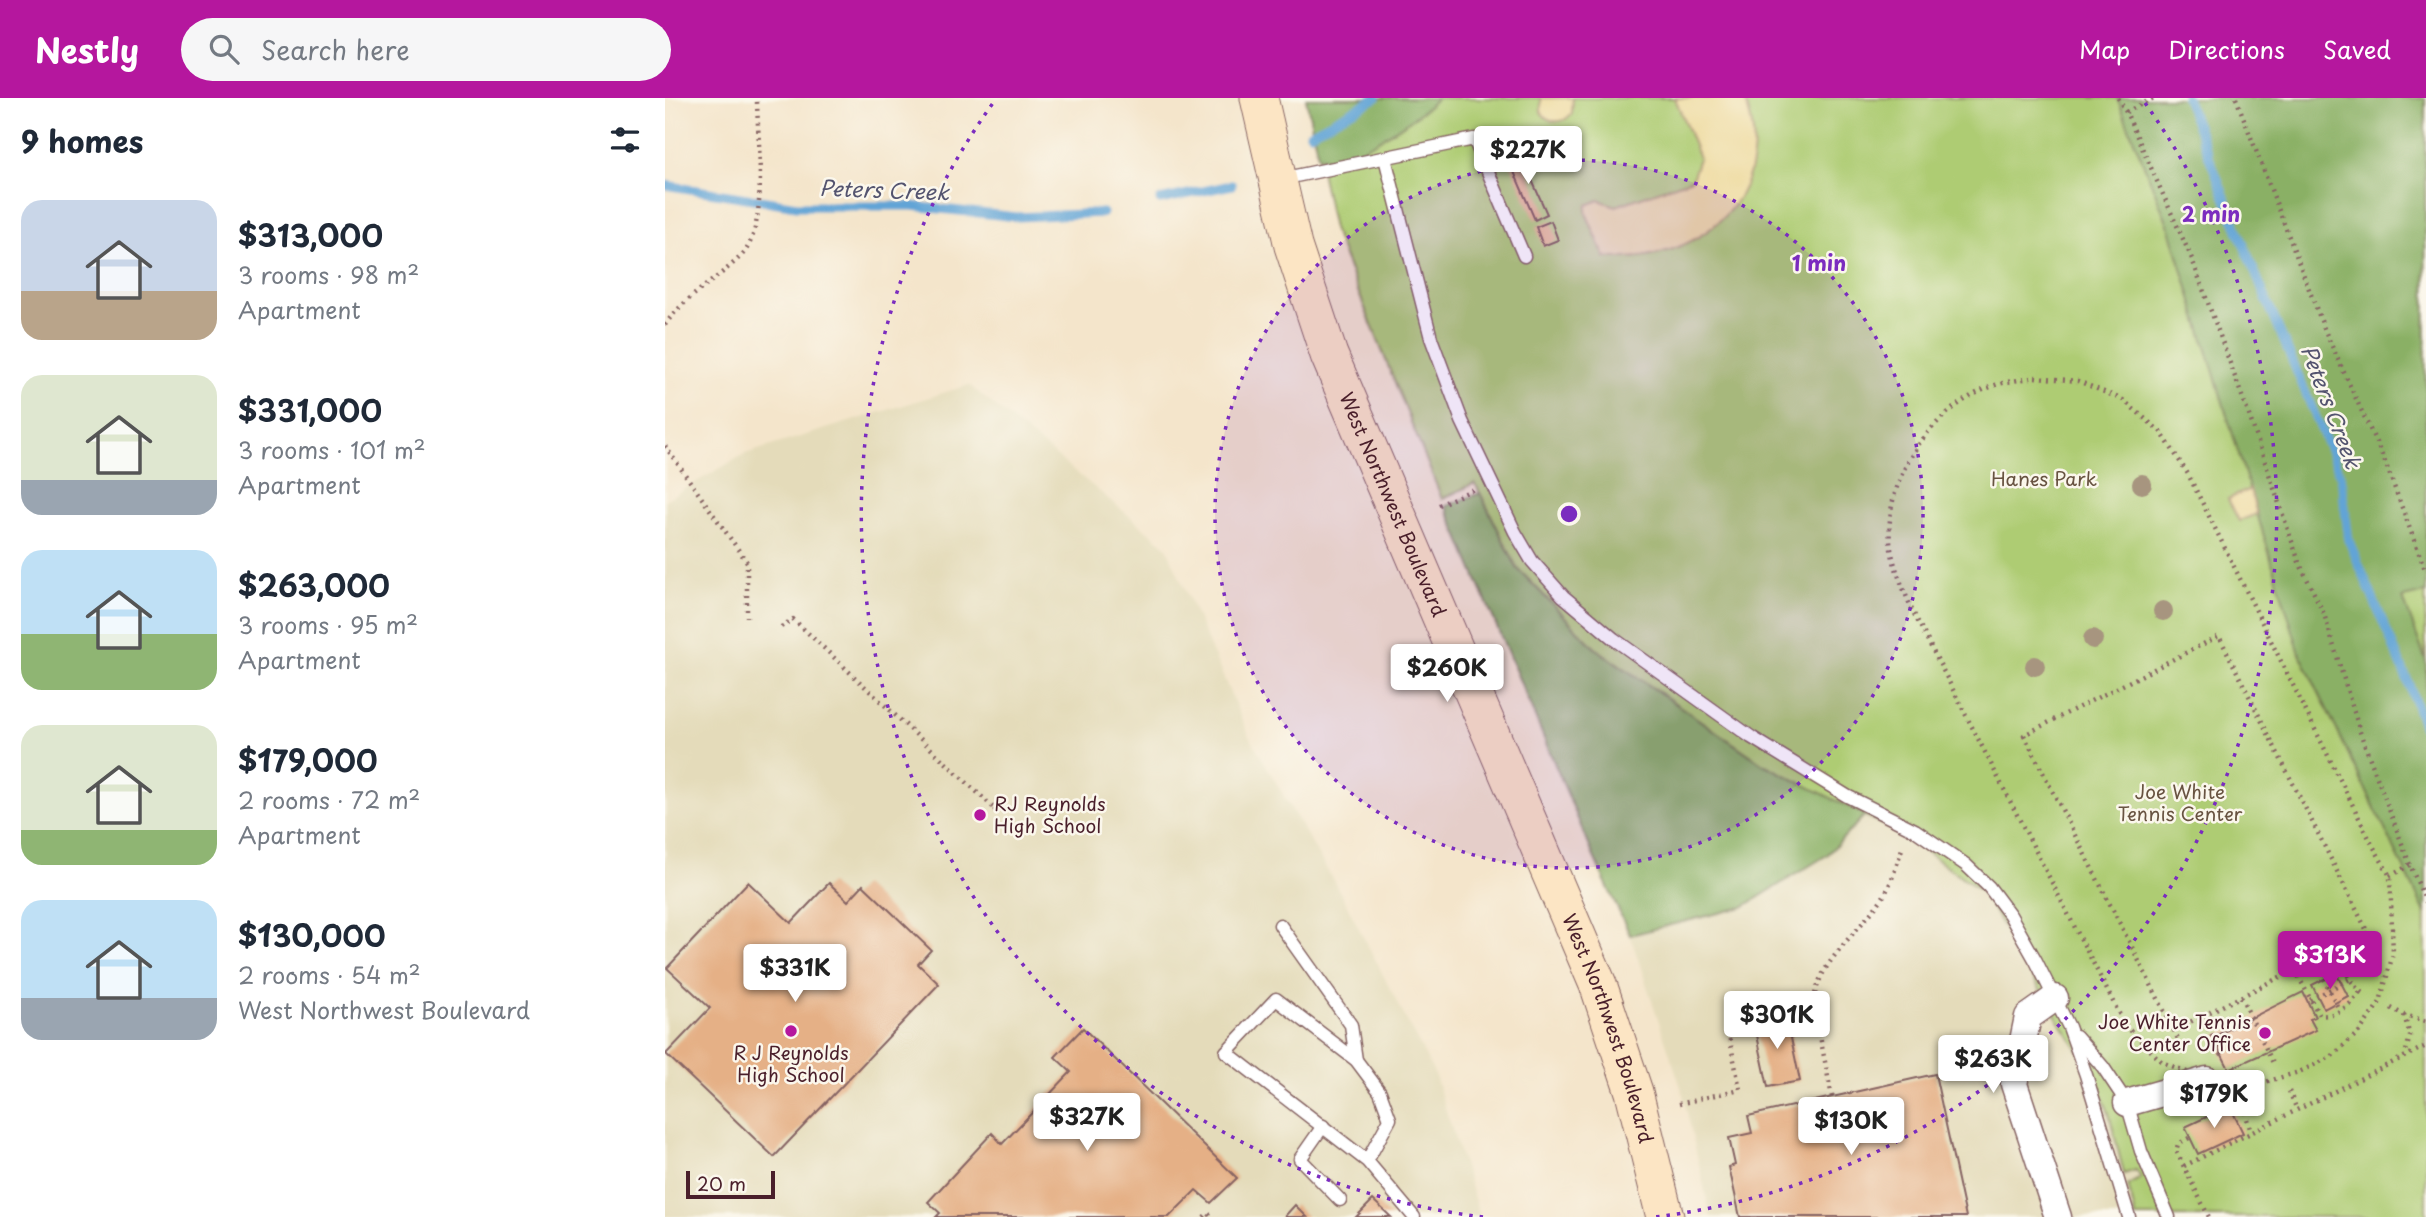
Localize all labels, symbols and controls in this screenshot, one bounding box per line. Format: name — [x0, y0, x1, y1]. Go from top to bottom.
search box — [181, 18, 671, 81]
text: Nestly — [35, 24, 139, 74]
icon: search — [205, 30, 243, 68]
text: Search here — [261, 30, 410, 69]
text: Map — [2079, 31, 2130, 67]
text: Directions — [2168, 31, 2285, 67]
text: Saved — [2323, 31, 2391, 67]
text: 9 homes — [21, 118, 143, 163]
icon: filters — [606, 121, 644, 159]
pin: $227K — [1479, 126, 1577, 186]
text: $227K — [1490, 131, 1566, 166]
water label: Peters Creek — [819, 171, 951, 207]
text: 2 min — [2182, 197, 2240, 229]
text: $313,000 — [238, 212, 383, 257]
icon: home — [77, 228, 161, 312]
text: 1 min — [1792, 246, 1846, 278]
text: 3 rooms · 98 m² — [238, 257, 419, 292]
text: Apartment — [238, 292, 361, 327]
water label: Peters Creek — [2294, 340, 2371, 474]
text: $331,000 — [238, 387, 382, 432]
street label: West Northwest Boulevard — [1333, 387, 1454, 621]
icon: home — [77, 403, 161, 487]
text: 3 rooms · 101 m² — [238, 432, 426, 467]
park label: Hanes Park — [1991, 464, 2097, 492]
text: Apartment — [238, 467, 361, 502]
centre of rings — [1557, 502, 1581, 526]
text: $263,000 — [238, 562, 390, 607]
icon: home — [77, 578, 161, 662]
text: 3 rooms · 95 m² — [238, 607, 418, 642]
text: Apartment — [238, 642, 361, 677]
pin: $260K — [1398, 644, 1496, 704]
text: $260K — [1407, 649, 1487, 684]
text: $179,000 — [238, 737, 378, 782]
icon: home — [77, 753, 161, 837]
park label: Joe White Tennis Center — [2118, 777, 2243, 827]
text: 2 rooms · 72 m² — [238, 782, 420, 817]
place label: RJ Reynolds High School — [994, 789, 1106, 839]
marker: RJ Reynolds High School — [972, 807, 988, 823]
text: Apartment — [238, 817, 361, 852]
street label: West Northwest Boulevard — [1556, 909, 1661, 1146]
text: $130,000 — [238, 912, 386, 957]
icon: home — [77, 928, 161, 1012]
pin: $313K — [2281, 932, 2379, 991]
text: $313K — [2294, 936, 2366, 971]
pin: $331K — [746, 944, 844, 1004]
text: $331K — [759, 949, 831, 984]
text: 2 rooms · 54 m² — [238, 957, 421, 992]
text: West Northwest Boulevard — [238, 992, 530, 1027]
pin: $301K — [1728, 992, 1826, 1051]
text: $301K — [1740, 996, 1814, 1031]
place label: Joe White Tennis Center Office — [2098, 1007, 2251, 1057]
marker: R J Reynolds High School — [783, 1023, 799, 1039]
marker: Joe White Tennis Center Office — [2257, 1025, 2273, 1041]
pin: $263K — [1944, 1035, 2042, 1095]
place label: R J Reynolds High School — [733, 1038, 849, 1088]
text: $263K — [1954, 1040, 2032, 1075]
pin: $179K — [2165, 1070, 2263, 1130]
text: $179K — [2180, 1075, 2248, 1110]
pin: $327K — [1038, 1094, 1136, 1153]
text: $327K — [1049, 1098, 1125, 1133]
pin: $130K — [1802, 1098, 1900, 1157]
text: $130K — [1814, 1102, 1888, 1137]
scale bar — [686, 1168, 775, 1200]
text: 20 m — [697, 1169, 746, 1197]

